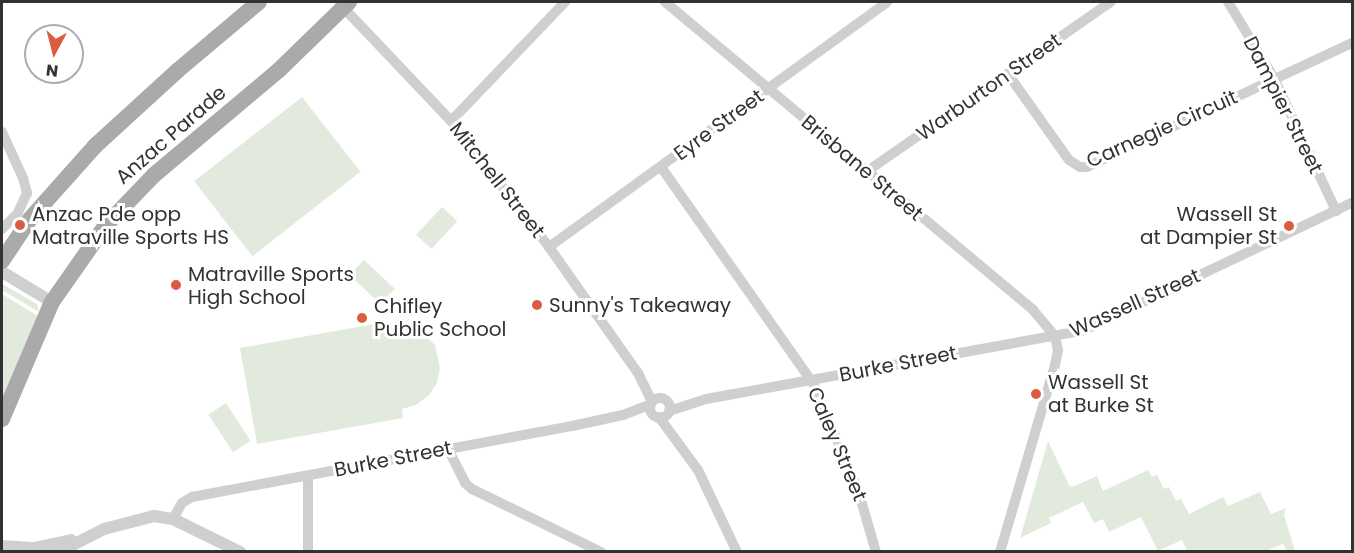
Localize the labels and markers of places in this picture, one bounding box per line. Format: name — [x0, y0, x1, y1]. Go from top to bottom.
place label: Anzac Pde opp Matraville Sports HS — [32, 202, 229, 249]
place label: Wassell St at Dampier St — [1140, 202, 1277, 249]
marker: Anzac Pde opp Matraville Sports HS — [13, 218, 27, 232]
marker: Wassell St at Dampier St — [1282, 219, 1296, 233]
place label: Matraville Sports High School — [188, 262, 354, 309]
marker: Matraville Sports High School — [169, 278, 183, 292]
place label: Sunny's Takeaway — [549, 293, 731, 317]
place label: Chifley Public School — [374, 294, 506, 341]
marker: Sunny's Takeaway — [530, 298, 544, 312]
marker: Chifley Public School — [355, 311, 369, 325]
place label: Wassell St at Burke St — [1048, 371, 1154, 418]
marker: Wassell St at Burke St — [1029, 387, 1043, 401]

